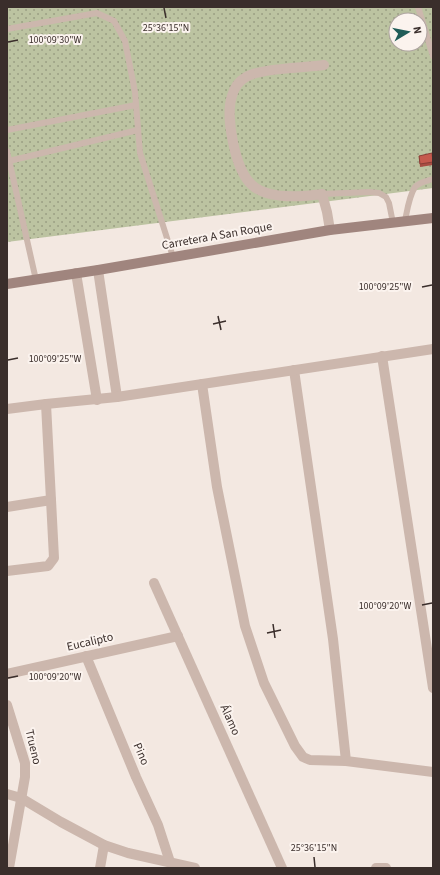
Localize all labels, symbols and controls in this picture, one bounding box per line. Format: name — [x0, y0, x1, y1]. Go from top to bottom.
north arrow — [388, 12, 428, 52]
text: 25°36'15"N — [143, 21, 189, 35]
text: N — [409, 25, 425, 35]
text: 100°09'30"W — [29, 33, 81, 47]
street label: Carretera A San Roque — [160, 218, 274, 254]
text: 100°09'25"W — [359, 280, 411, 294]
text: 100°09'25"W — [29, 352, 81, 366]
text: 100°09'20"W — [359, 599, 411, 613]
street label: Eucalipto — [65, 628, 115, 656]
text: 100°09'20"W — [29, 670, 81, 684]
street label: Álamo — [216, 702, 244, 738]
street label: Trueno — [21, 728, 45, 766]
street label: Pino — [129, 740, 153, 768]
text: 25°36'15"N — [291, 841, 337, 855]

